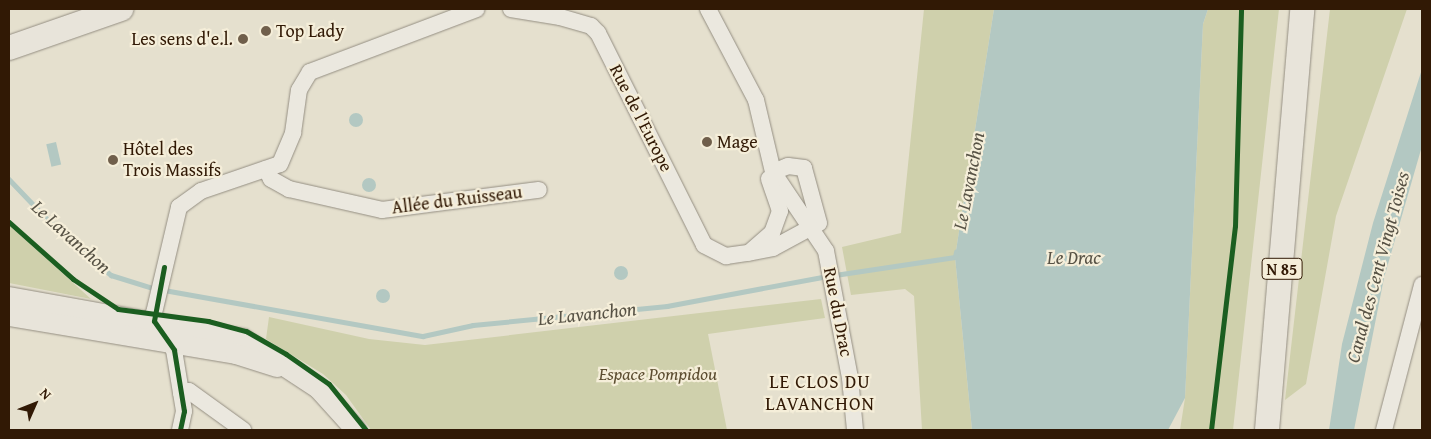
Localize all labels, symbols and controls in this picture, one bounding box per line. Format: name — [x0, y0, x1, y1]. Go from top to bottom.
place label: Top Lady — [276, 20, 344, 42]
marker: Top Lady — [260, 25, 272, 37]
place label: Les sens d'e.l. — [131, 28, 233, 50]
marker: Les sens d'e.l. — [237, 33, 249, 45]
street label: Rue de l'Europe — [605, 61, 677, 175]
water label: Le Lavanchon — [948, 130, 990, 232]
place label: Mage — [717, 131, 758, 153]
marker: Mage — [701, 136, 713, 148]
place label: Hôtel des Trois Massifs — [123, 139, 221, 182]
marker: Hôtel des Trois Massifs — [107, 154, 119, 166]
water label: Canal des Cent Vingt Toises — [1342, 169, 1414, 365]
street label: Allée du Ruisseau — [391, 181, 523, 219]
water label: Le Lavanchon — [27, 195, 115, 279]
water label: Le Drac — [1047, 247, 1101, 269]
road number: N 85 — [1261, 255, 1303, 282]
street label: Rue du Drac — [819, 266, 857, 358]
water label: Le Lavanchon — [537, 297, 637, 331]
park label: Espace Pompidou — [599, 363, 717, 385]
district label: LE CLOS DU LAVANCHON — [764, 371, 876, 415]
north arrow — [10, 379, 60, 429]
text: N — [35, 383, 56, 404]

